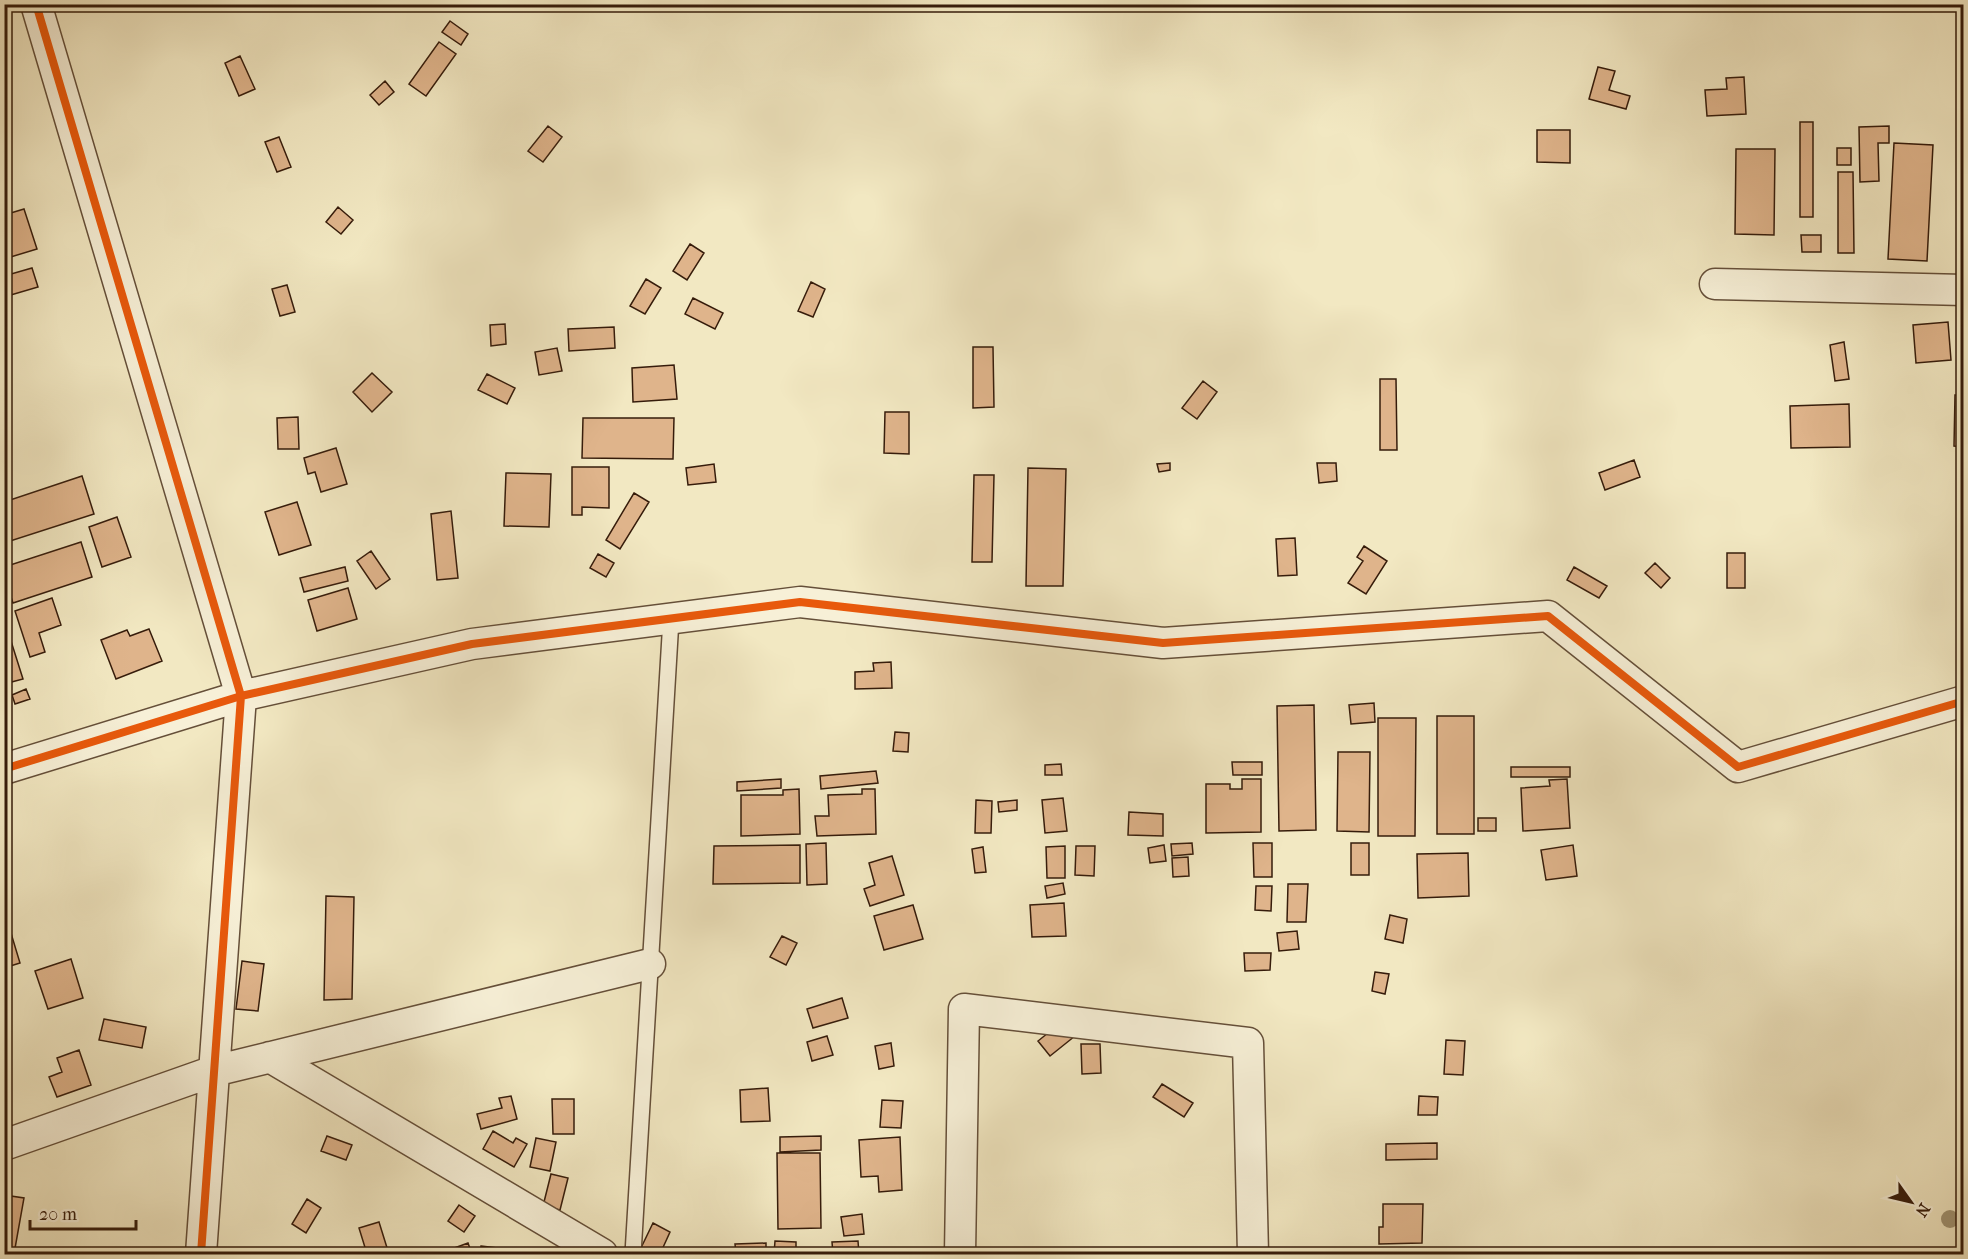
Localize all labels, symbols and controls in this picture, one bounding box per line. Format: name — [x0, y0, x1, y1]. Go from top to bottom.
north arrow — [1881, 1172, 1941, 1232]
scale bar — [30, 1193, 136, 1231]
text: N — [1911, 1200, 1934, 1221]
text: 20 m — [39, 1204, 77, 1225]

